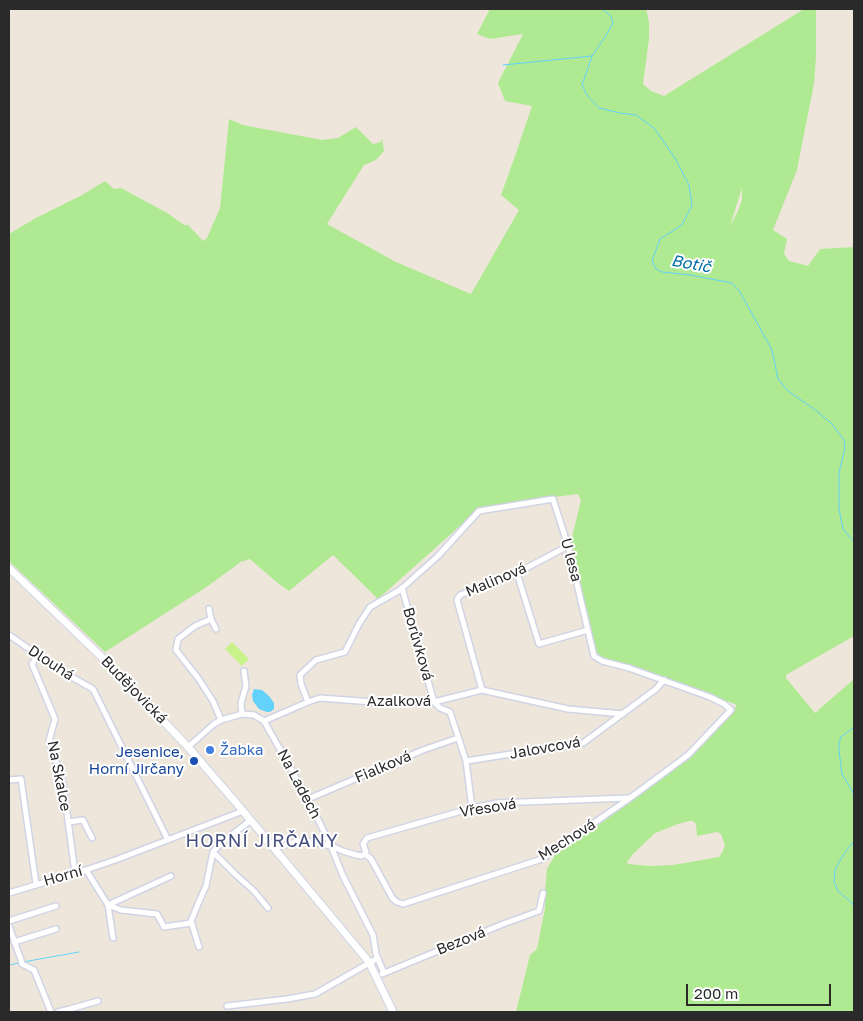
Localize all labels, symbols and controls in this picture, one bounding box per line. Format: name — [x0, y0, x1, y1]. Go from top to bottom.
water label: Botič — [670, 251, 712, 277]
street label: U lesa — [557, 536, 585, 584]
street label: Malinová — [463, 559, 529, 601]
street label: Borůvková — [399, 605, 437, 683]
street label: Dlouhá — [25, 642, 77, 684]
street label: Budějovická — [97, 652, 171, 728]
street label: Azalková — [367, 692, 431, 710]
street label: Jalovcová — [508, 733, 582, 763]
street label: Na Skalce — [43, 739, 75, 813]
place label: Žabka — [220, 741, 263, 759]
place label: Jesenice, Horní Jirčany — [89, 743, 184, 778]
marker: Žabka — [204, 744, 216, 756]
street label: Na Ladech — [273, 746, 325, 822]
street label: Fialková — [352, 747, 414, 787]
marker: Jesenice, Horní Jirčany — [188, 755, 200, 767]
street label: Vřesová — [458, 795, 518, 821]
street label: Mechová — [535, 815, 599, 865]
district label: HORNÍ JIRČANY — [184, 830, 340, 852]
street label: Horní — [42, 862, 84, 890]
street label: Bezová — [434, 923, 488, 959]
scale bar — [688, 974, 833, 1006]
text: 200 m — [694, 984, 738, 1002]

